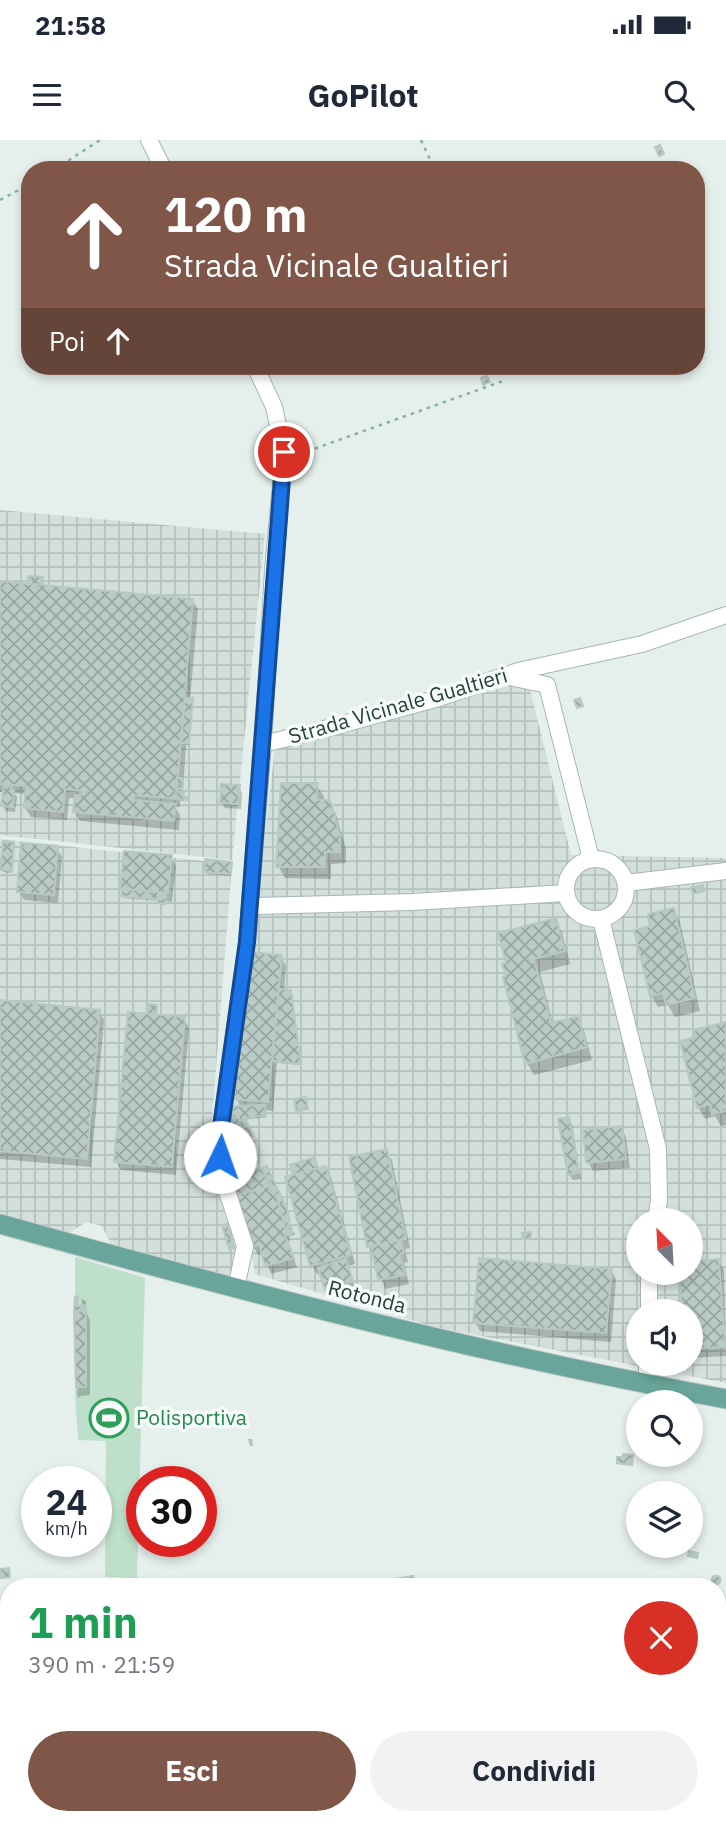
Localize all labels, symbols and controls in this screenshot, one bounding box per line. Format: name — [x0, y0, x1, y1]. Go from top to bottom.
text: 21:58 — [35, 8, 106, 42]
text: GoPilot — [307, 74, 419, 116]
icon: menu — [28, 76, 66, 114]
icon: search — [660, 76, 698, 114]
text: 120 m — [164, 182, 308, 245]
icon: ahead — [49, 189, 140, 280]
text: Strada Vicinale Gualtieri — [164, 244, 509, 286]
icon: ahead — [99, 322, 137, 360]
text: Poi — [49, 324, 85, 358]
pin — [254, 422, 314, 482]
icon: arrive — [265, 433, 303, 471]
street label: Strada Vicinale Gualtieri — [285, 660, 510, 750]
position arrow — [183, 1120, 257, 1194]
north arrow — [626, 1208, 704, 1284]
map controls — [626, 1208, 703, 1558]
street label: Rotonda — [325, 1273, 409, 1319]
button: sound — [626, 1299, 703, 1376]
button: search — [626, 1390, 703, 1467]
sports icon: Polisportiva — [88, 1397, 130, 1439]
place label: Polisportiva — [136, 1403, 247, 1431]
speed limit sign: 30 — [126, 1466, 217, 1557]
text: 24 — [45, 1479, 88, 1525]
button: layers — [626, 1481, 703, 1558]
text: km/h — [45, 1517, 88, 1540]
text: 1 min — [28, 1595, 138, 1650]
button: close — [624, 1601, 698, 1675]
text: 390 m · 21:59 — [28, 1649, 175, 1679]
button: Esci — [28, 1731, 356, 1811]
button: Condividi — [370, 1731, 698, 1811]

